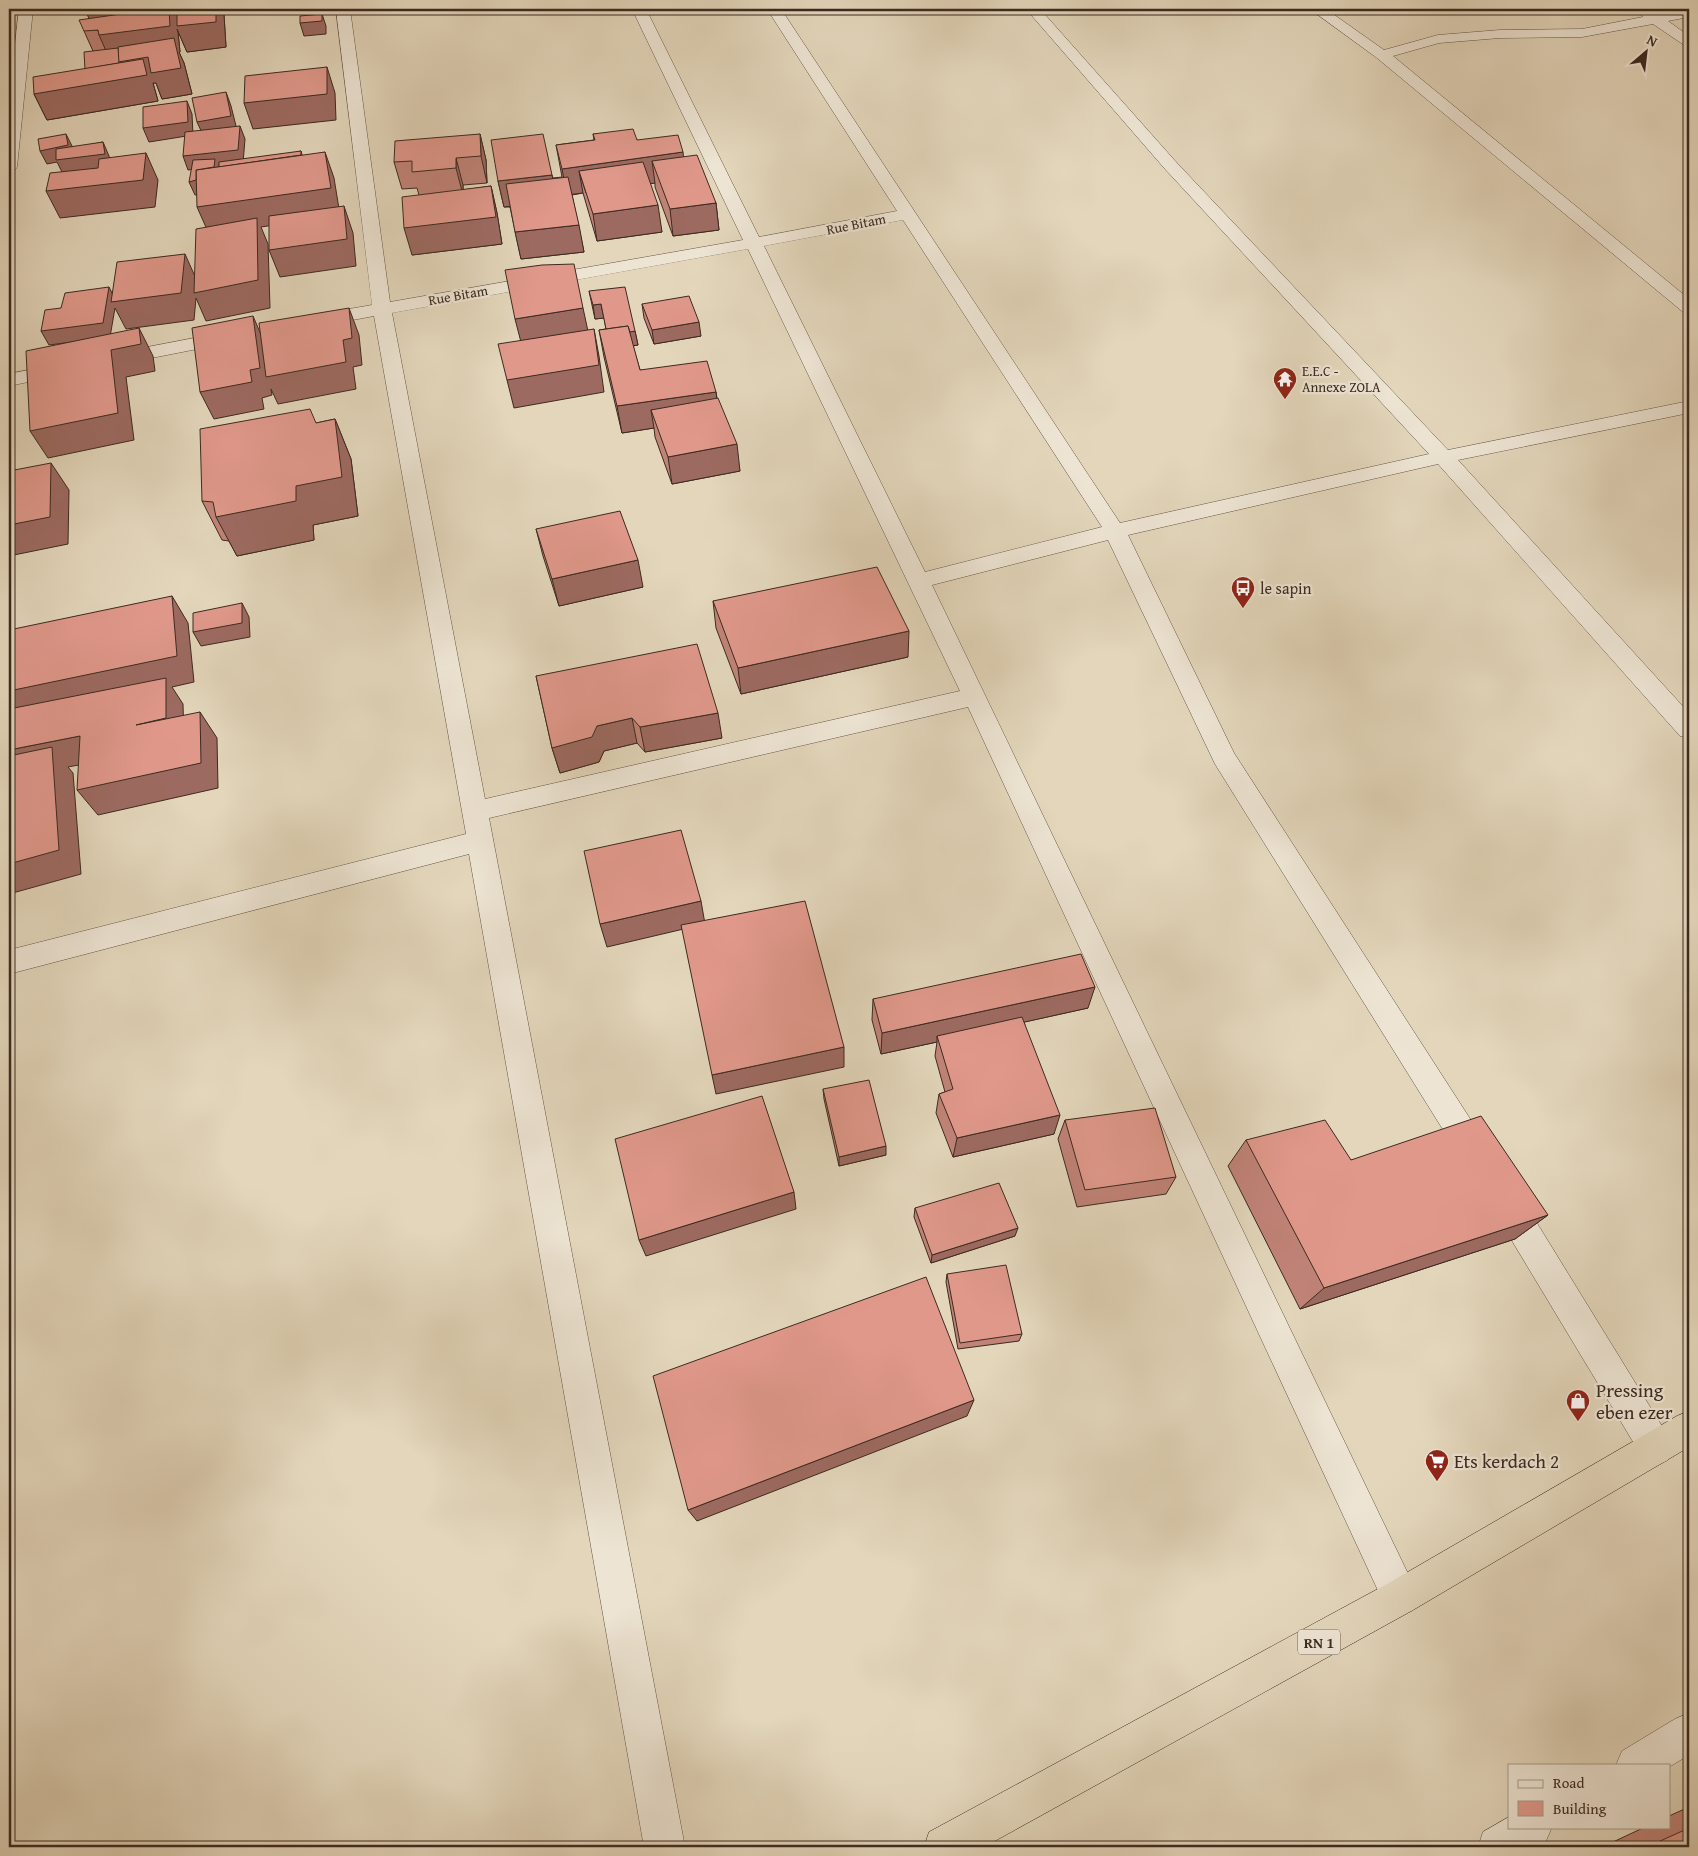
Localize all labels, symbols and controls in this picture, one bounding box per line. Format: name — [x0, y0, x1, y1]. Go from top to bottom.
north arrow — [1620, 28, 1670, 78]
text: N — [1643, 29, 1661, 52]
street label: Rue Bitam — [825, 208, 888, 240]
street label: Rue Bitam — [427, 280, 490, 310]
place label: E.E.C - Annexe ZOLA — [1302, 361, 1381, 397]
temple icon: E.E.C - Annexe ZOLA — [1272, 366, 1298, 400]
bus stop icon: le sapin — [1230, 575, 1256, 609]
place label: le sapin — [1260, 576, 1312, 600]
place label: Pressing eben ezer — [1596, 1376, 1673, 1426]
shop icon: Pressing eben ezer — [1565, 1388, 1591, 1422]
place label: Ets kerdach 2 — [1454, 1447, 1559, 1475]
supermarket icon: Ets kerdach 2 — [1424, 1448, 1450, 1482]
road number: RN 1 — [1298, 1630, 1340, 1654]
legend — [1508, 1764, 1670, 1828]
text: Road — [1553, 1772, 1584, 1793]
text: Building — [1553, 1798, 1607, 1819]

